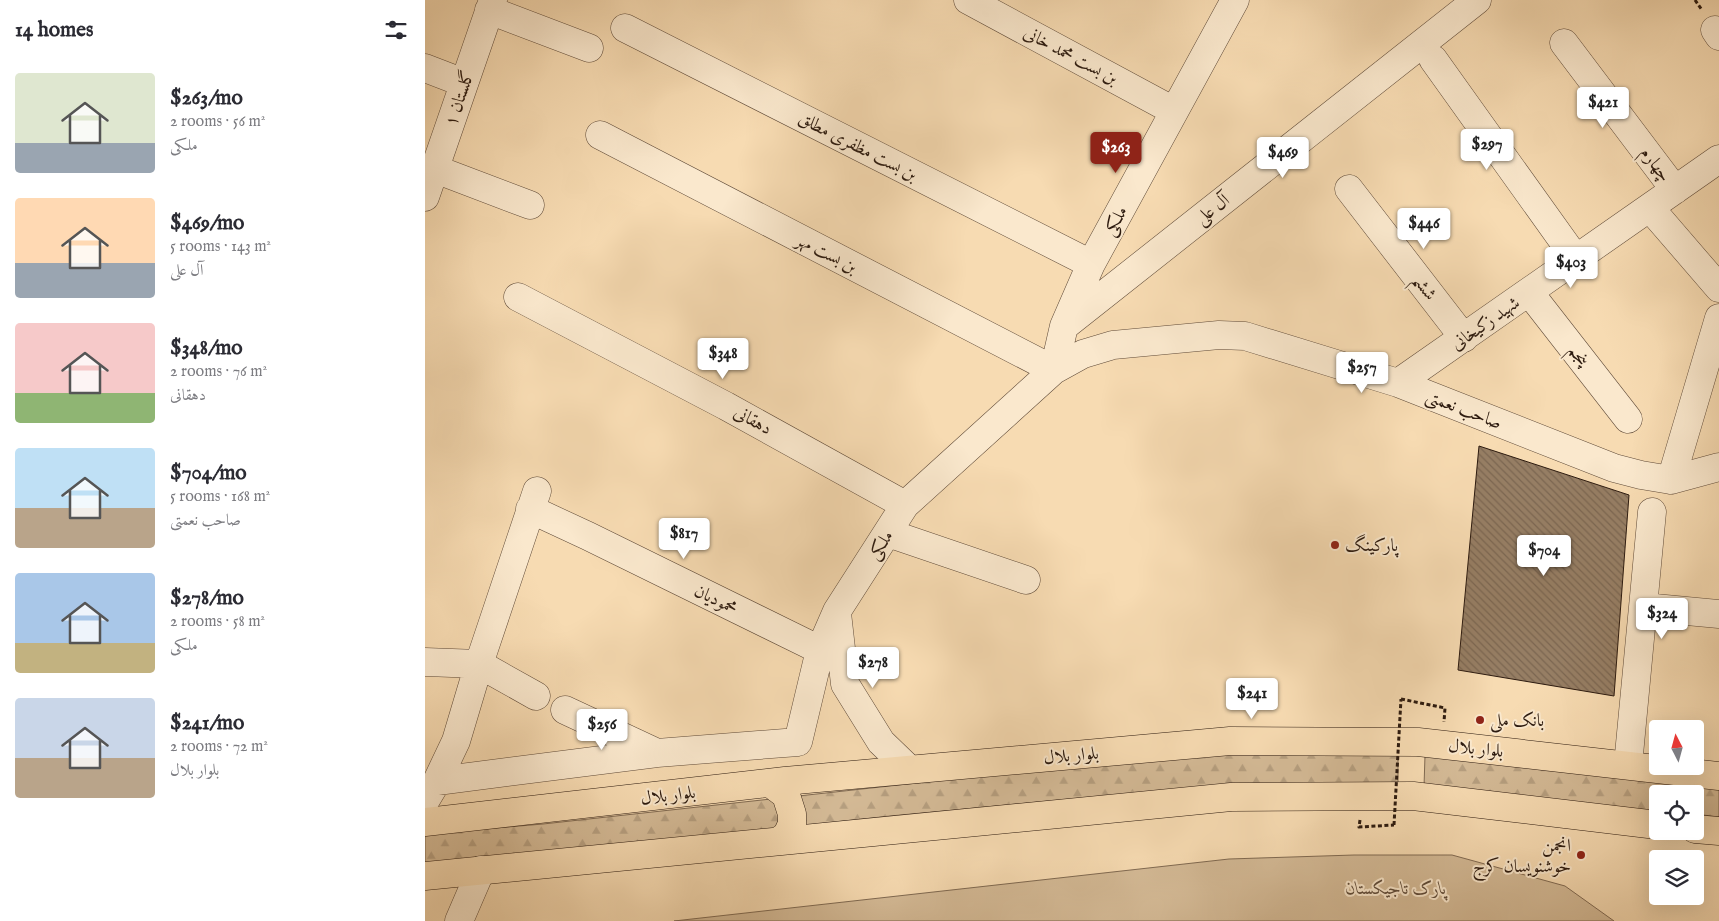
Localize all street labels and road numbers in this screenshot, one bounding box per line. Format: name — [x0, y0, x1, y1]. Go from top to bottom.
street label: بن بست محمد خانی — [1019, 22, 1122, 91]
street label: گلستان ۱ — [439, 67, 481, 129]
street label: بن بست مظفری مطلق — [794, 107, 921, 187]
street label: چهارم — [1632, 143, 1675, 189]
street label: آل علی — [1191, 188, 1236, 231]
street label: ملکی — [1099, 203, 1134, 241]
street label: بن بست مهر — [790, 228, 861, 280]
street label: ششم — [1402, 270, 1441, 309]
street label: شهید زکیخانی — [1447, 292, 1525, 356]
street label: پنجم — [1559, 340, 1594, 375]
street label: صاحب نعمتی — [1422, 385, 1505, 435]
street label: دهقانی — [729, 401, 776, 441]
street label: ملکی — [863, 526, 899, 565]
street label: محمودیان — [690, 580, 741, 621]
street label: بلوار بلال — [1447, 735, 1505, 764]
street label: بلوار بلال — [1042, 743, 1100, 770]
street label: بلوار بلال — [639, 782, 697, 811]

